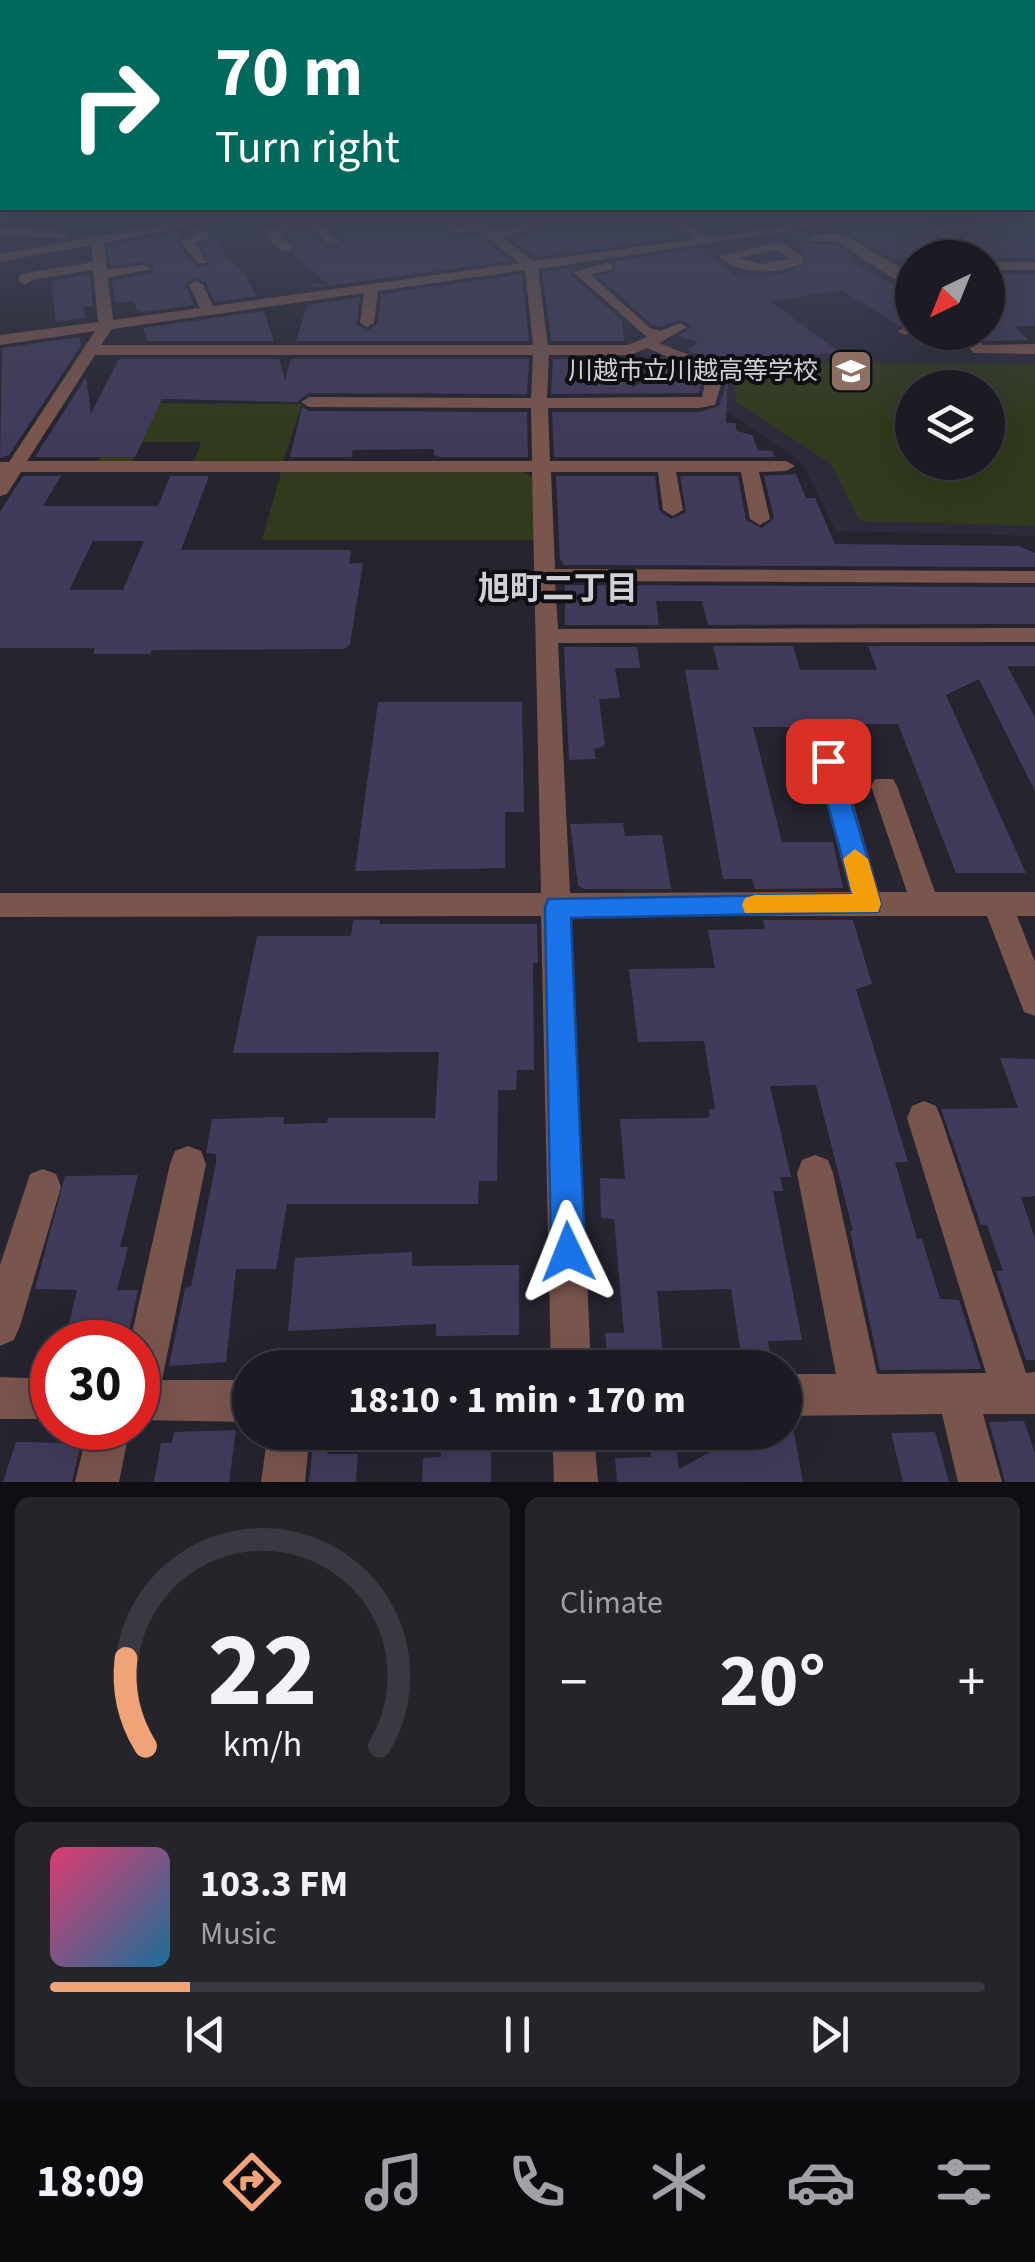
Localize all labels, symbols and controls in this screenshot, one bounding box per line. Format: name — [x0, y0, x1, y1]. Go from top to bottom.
text: 70 m — [215, 23, 363, 123]
icon: right — [50, 40, 180, 170]
text: Turn right — [215, 116, 400, 180]
north arrow — [895, 240, 1005, 350]
map controls — [895, 240, 1005, 480]
school or university icon: 川越市立川越高等学校 — [828, 348, 874, 394]
place label: 川越市立川越高等学校 — [568, 353, 818, 389]
button: layers — [895, 370, 1005, 480]
district label: 旭町二丁目 — [478, 566, 638, 612]
pin — [786, 719, 871, 804]
icon: arrive — [801, 734, 856, 789]
position arrow — [516, 1200, 620, 1304]
speed limit sign: 30 — [30, 1320, 160, 1450]
text: 18:10 · 1 min · 170 m — [348, 1373, 686, 1427]
text: Climate — [560, 1580, 663, 1626]
text: 22 — [208, 1598, 317, 1746]
text: 20° — [719, 1628, 826, 1735]
text: − — [560, 1644, 587, 1722]
text: + — [958, 1644, 985, 1722]
text: km/h — [223, 1719, 302, 1770]
text: 103.3 FM — [200, 1857, 348, 1911]
text: Music — [200, 1911, 277, 1957]
icon: previous — [178, 2007, 233, 2062]
icon: pause — [490, 2007, 545, 2062]
icon: next — [802, 2007, 857, 2062]
icon: directions — [217, 2147, 287, 2217]
icon: music — [359, 2147, 429, 2217]
icon: phone — [502, 2147, 572, 2217]
icon: climate — [644, 2147, 714, 2217]
icon: car — [786, 2147, 856, 2217]
icon: filters — [929, 2147, 999, 2217]
text: 18:09 — [36, 2150, 145, 2214]

